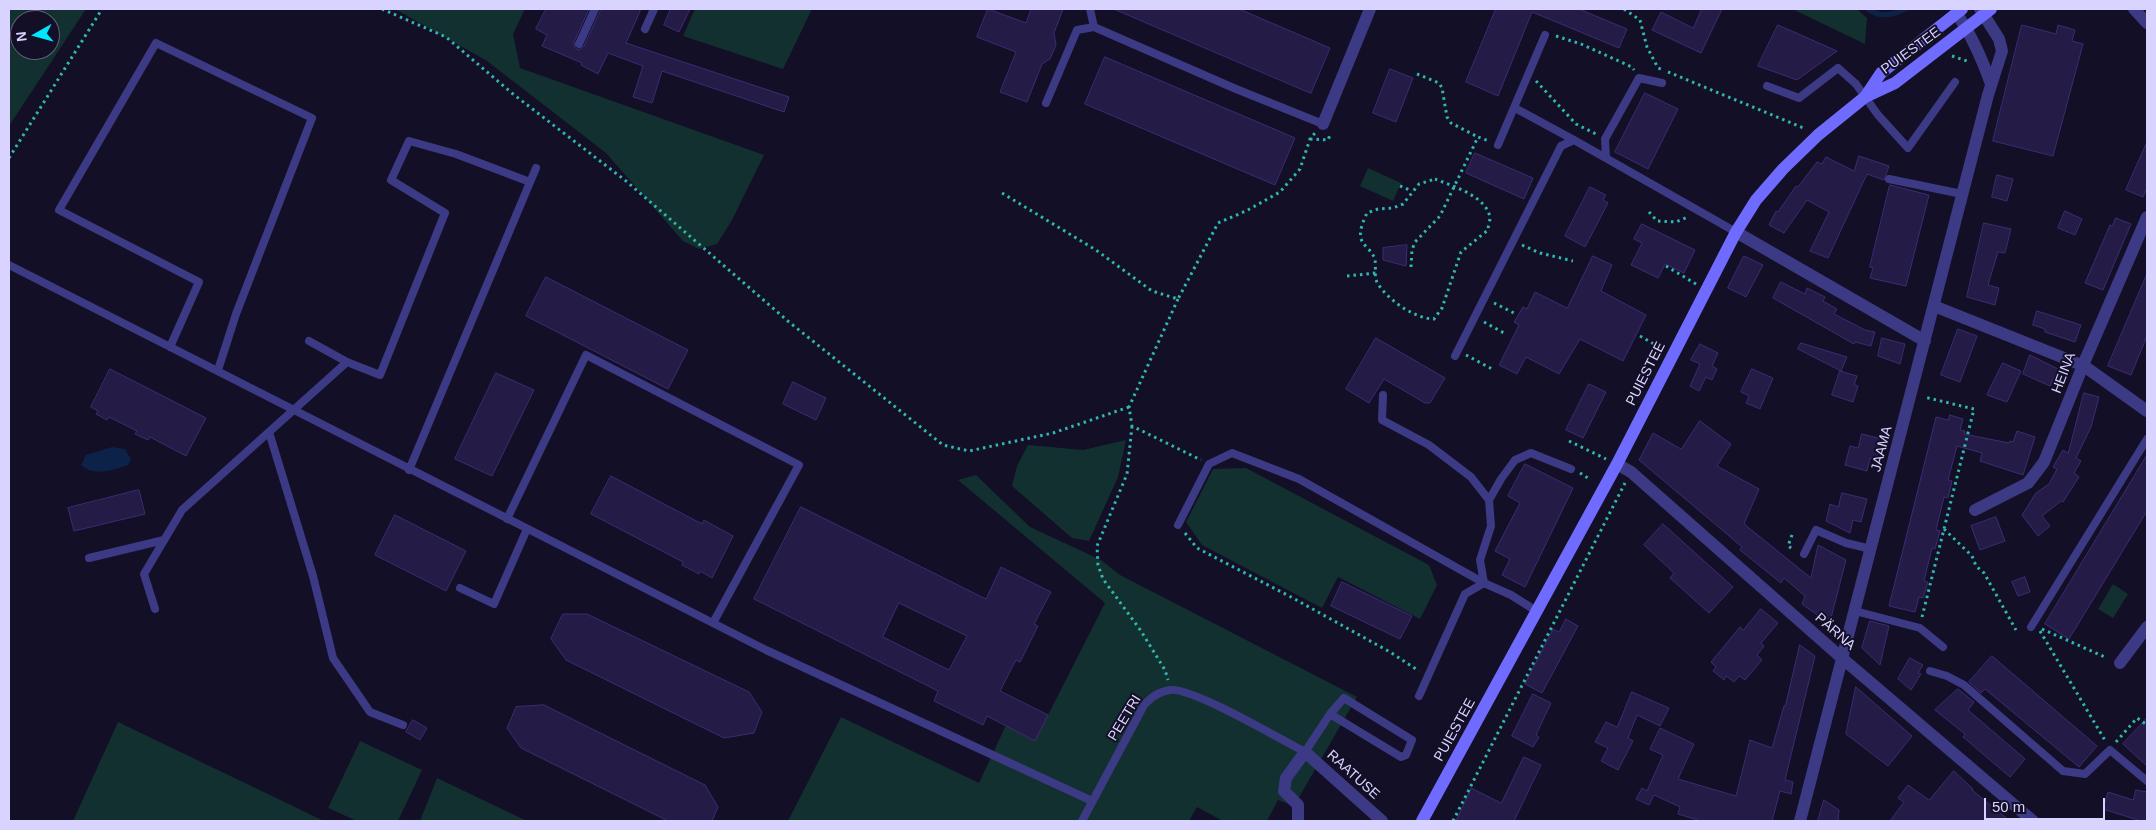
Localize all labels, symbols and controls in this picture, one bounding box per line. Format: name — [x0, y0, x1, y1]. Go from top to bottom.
north arrow — [10, 10, 60, 60]
street label: PUIESTEE — [1878, 24, 1944, 78]
text: N — [13, 31, 30, 43]
street label: PUIESTEE — [1623, 339, 1669, 409]
street label: HEINA — [2048, 350, 2080, 396]
street label: JAAMA — [1868, 424, 1896, 474]
street label: PÄRNA — [1811, 610, 1859, 654]
street label: PEETRI — [1105, 692, 1145, 744]
street label: PUIESTEE — [1431, 696, 1479, 764]
street label: RAATUSE — [1323, 747, 1383, 803]
scale bar — [1986, 788, 2107, 820]
text: 50 m — [1992, 798, 2025, 815]

